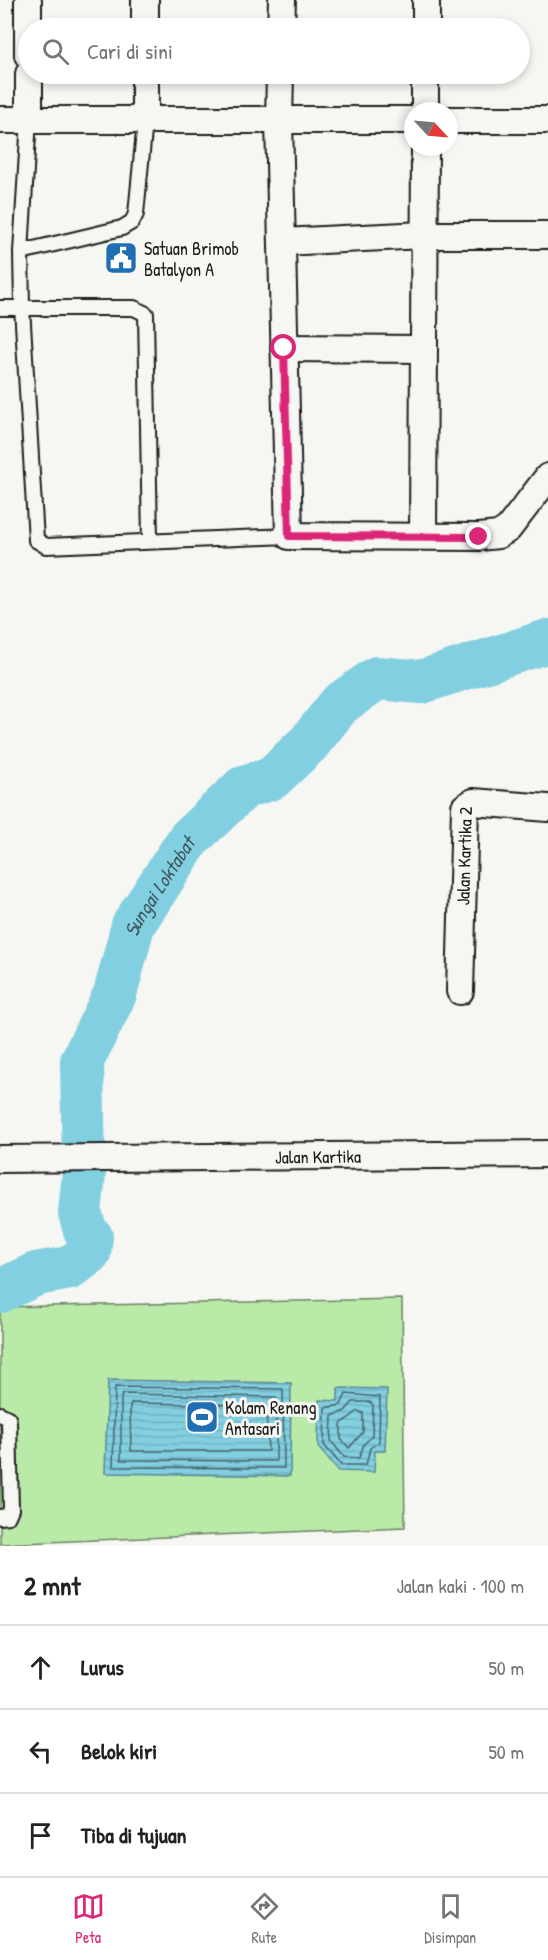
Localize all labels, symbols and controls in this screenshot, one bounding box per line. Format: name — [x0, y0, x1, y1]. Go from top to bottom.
search box — [18, 18, 530, 84]
icon: search — [39, 35, 72, 68]
text: Cari di sini — [87, 36, 173, 66]
north arrow — [404, 102, 458, 156]
place label: Satuan Brimob Batalyon A — [144, 236, 239, 282]
public building icon: Satuan Brimob Batalyon A — [103, 240, 139, 276]
route start — [270, 334, 296, 360]
route end — [465, 523, 491, 549]
street label: Jalan Kartika 2 — [450, 806, 478, 906]
water label: Sungai Loktabat — [117, 829, 202, 939]
street label: Jalan Kartika — [275, 1143, 361, 1169]
place label: Kolam Renang Antasari — [225, 1395, 317, 1441]
sports icon: Kolam Renang Antasari — [184, 1399, 220, 1435]
text: 2 mnt — [24, 1568, 81, 1603]
text: Jalan kaki · 100 m — [396, 1572, 524, 1599]
icon: ahead — [24, 1651, 57, 1684]
text: Lurus — [81, 1652, 124, 1682]
text: 50 m — [488, 1654, 524, 1681]
icon: left — [24, 1735, 57, 1768]
text: Belok kiri — [81, 1736, 157, 1766]
text: 50 m — [488, 1738, 524, 1765]
icon: arrive — [24, 1819, 57, 1852]
text: Tiba di tujuan — [81, 1820, 186, 1850]
tab: Peta — [72, 1890, 105, 1948]
tab: Rute — [248, 1890, 281, 1948]
tab: Disimpan — [424, 1890, 476, 1948]

